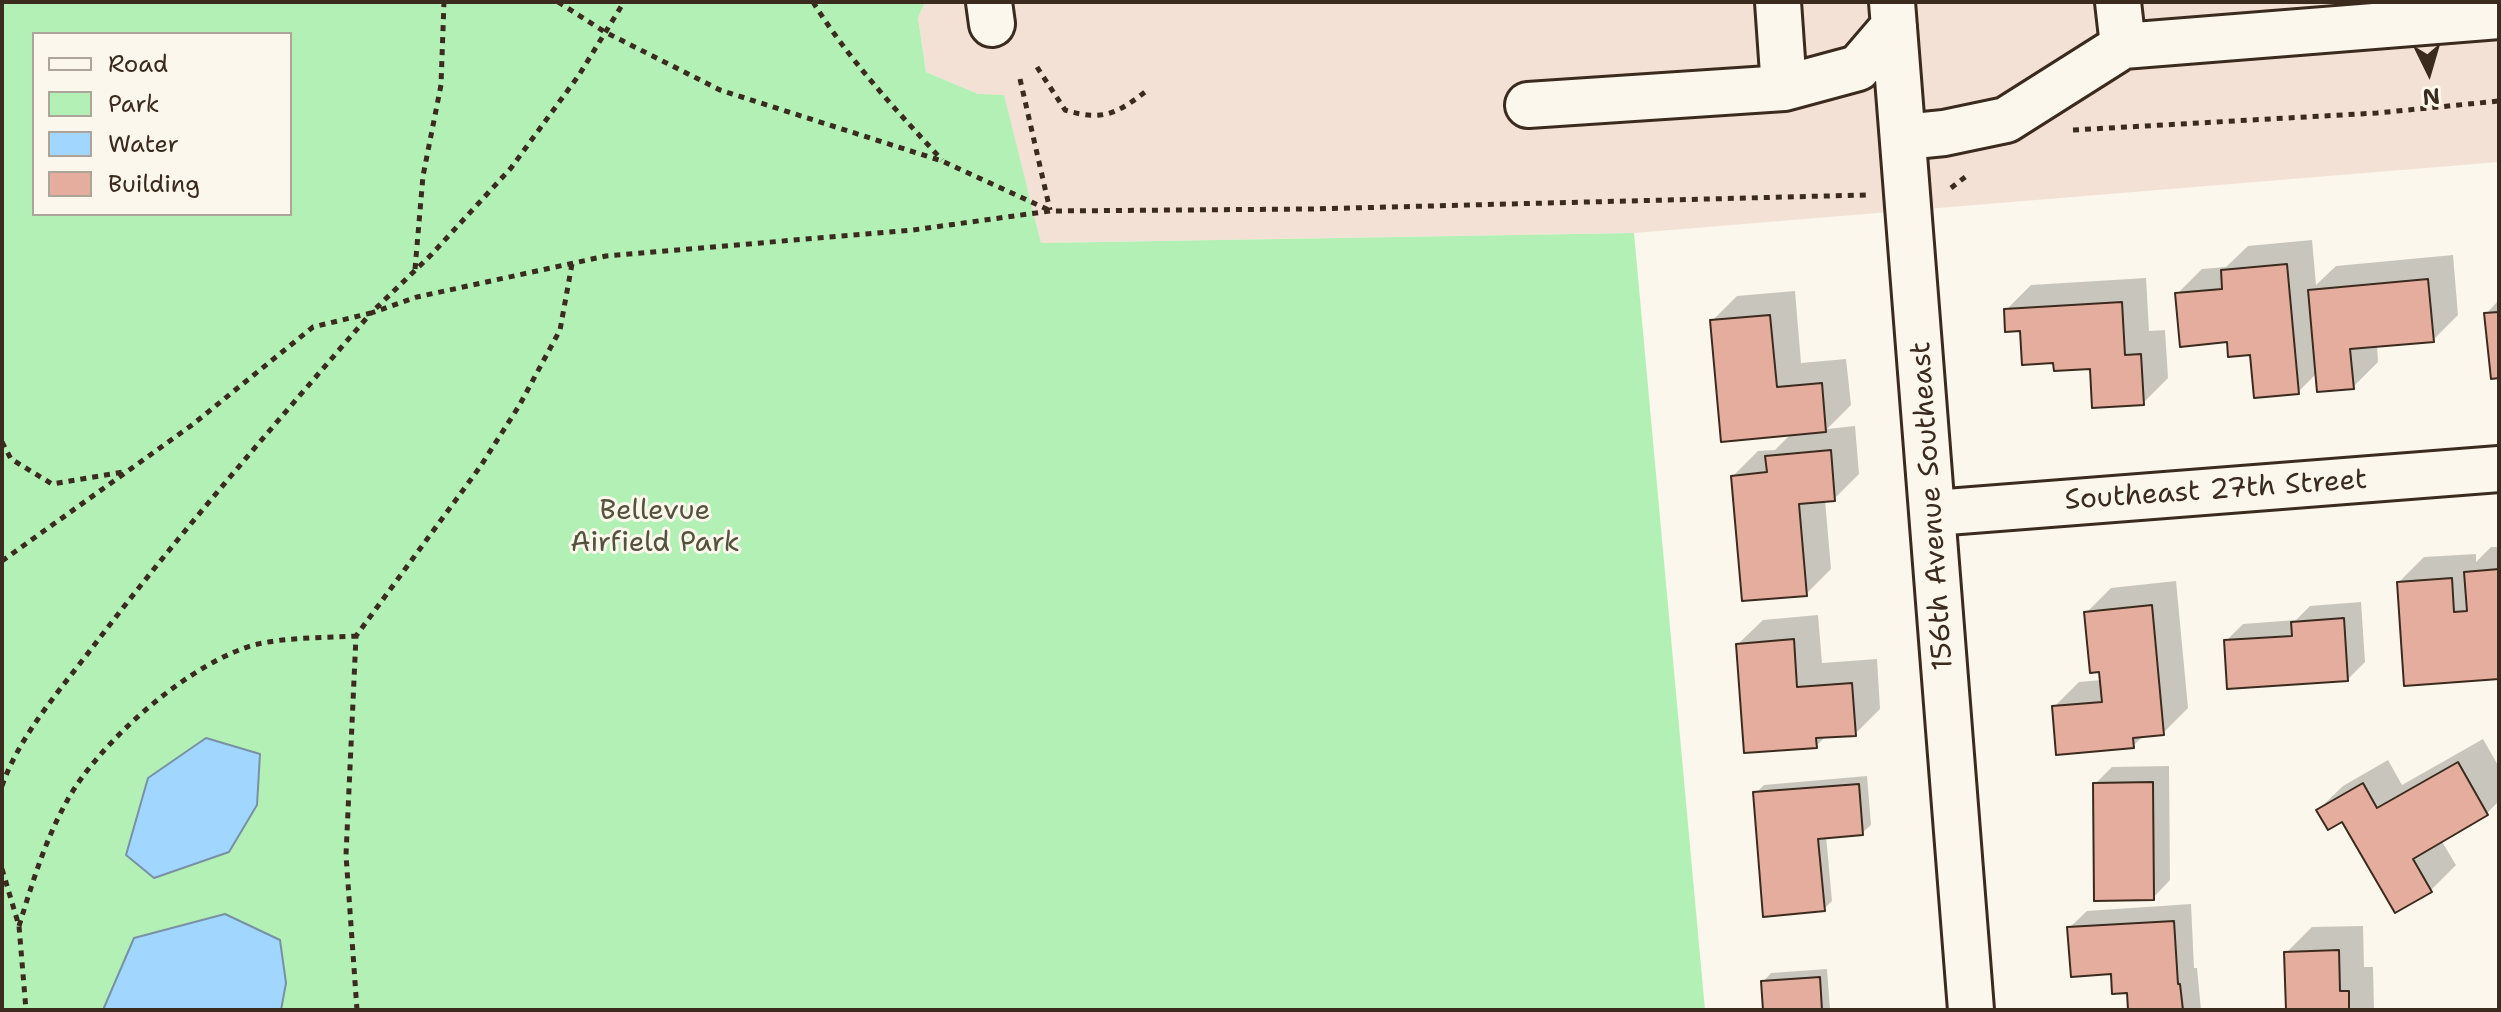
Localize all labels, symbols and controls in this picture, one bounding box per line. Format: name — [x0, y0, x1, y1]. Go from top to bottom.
legend — [32, 32, 292, 216]
north arrow — [2389, 32, 2469, 112]
text: Road — [108, 48, 168, 80]
text: N — [2421, 81, 2441, 112]
text: Park — [108, 88, 160, 120]
text: Water — [108, 128, 179, 160]
text: Building — [108, 168, 200, 200]
street label: 156th Avenue Southeast — [1905, 340, 1961, 672]
street label: Southeast 27th Street — [2064, 464, 2368, 518]
park label: Bellevue Airfield Park — [570, 495, 740, 561]

